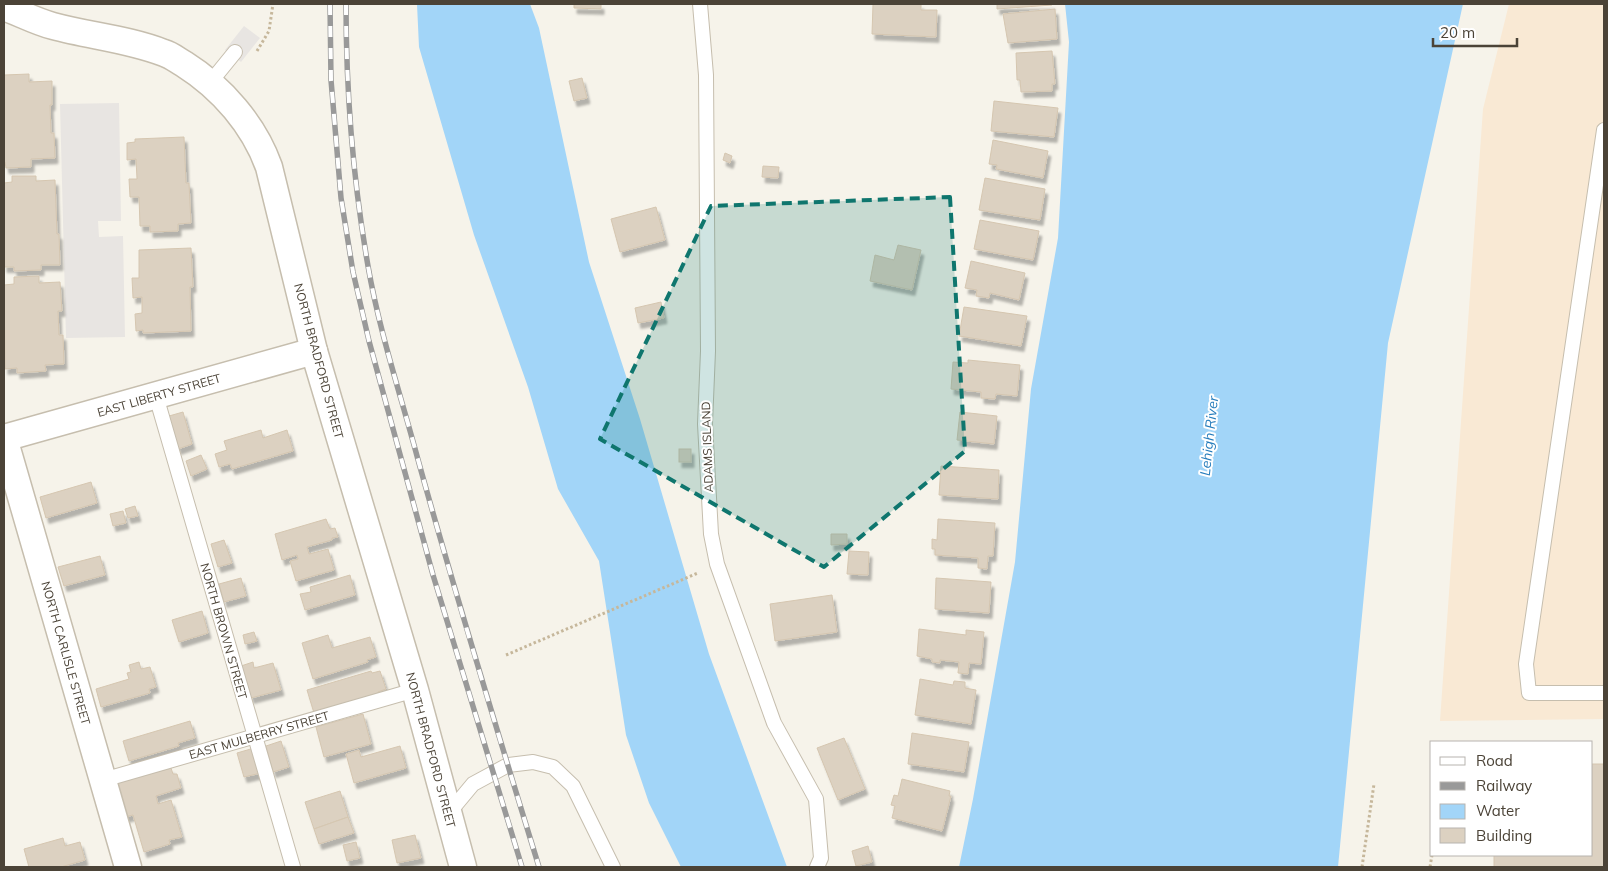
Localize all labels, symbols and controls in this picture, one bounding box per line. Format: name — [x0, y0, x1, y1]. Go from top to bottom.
scale bar — [1433, 15, 1517, 47]
text: 20 m — [1440, 23, 1475, 42]
street label: NORTH BRADFORD STREET — [291, 282, 347, 441]
street label: EAST LIBERTY STREET — [95, 370, 223, 420]
water label: Lehigh River — [1196, 394, 1222, 477]
street label: ADAMS ISLAND — [698, 401, 716, 493]
street label: NORTH BROWN STREET — [197, 561, 251, 701]
street label: NORTH CARLISLE STREET — [38, 579, 94, 727]
street label: NORTH BRADFORD STREET — [403, 671, 459, 830]
street label: EAST MULBERRY STREET — [187, 708, 332, 762]
legend — [1430, 741, 1593, 856]
text: Road — [1476, 751, 1513, 770]
text: Railway — [1476, 776, 1532, 795]
text: Water — [1476, 801, 1520, 820]
text: Building — [1476, 826, 1532, 845]

